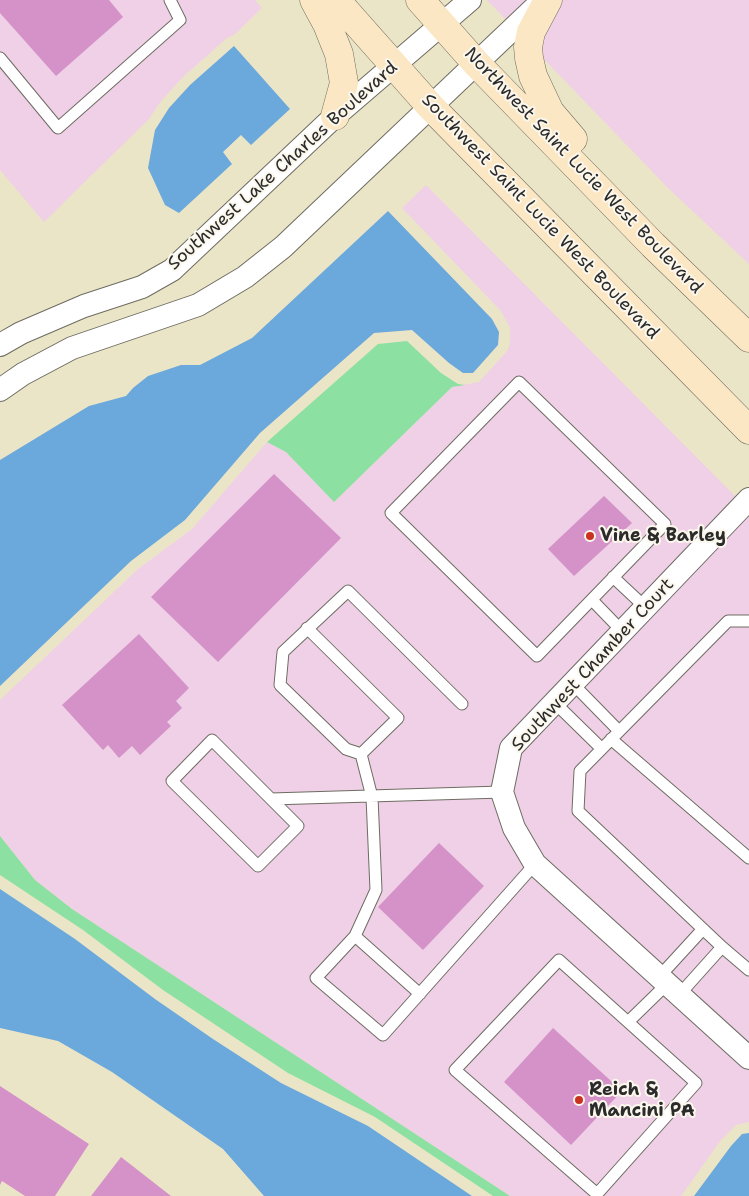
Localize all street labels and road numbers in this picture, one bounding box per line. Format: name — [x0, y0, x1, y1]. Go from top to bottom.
street label: Northwest Saint Lucie West Boulevard — [459, 43, 707, 299]
street label: Southwest Lake Charles Boulevard — [164, 57, 402, 275]
street label: Southwest Saint Lucie West Boulevard — [417, 90, 663, 344]
street label: Southwest Chamber Court — [507, 574, 679, 756]

